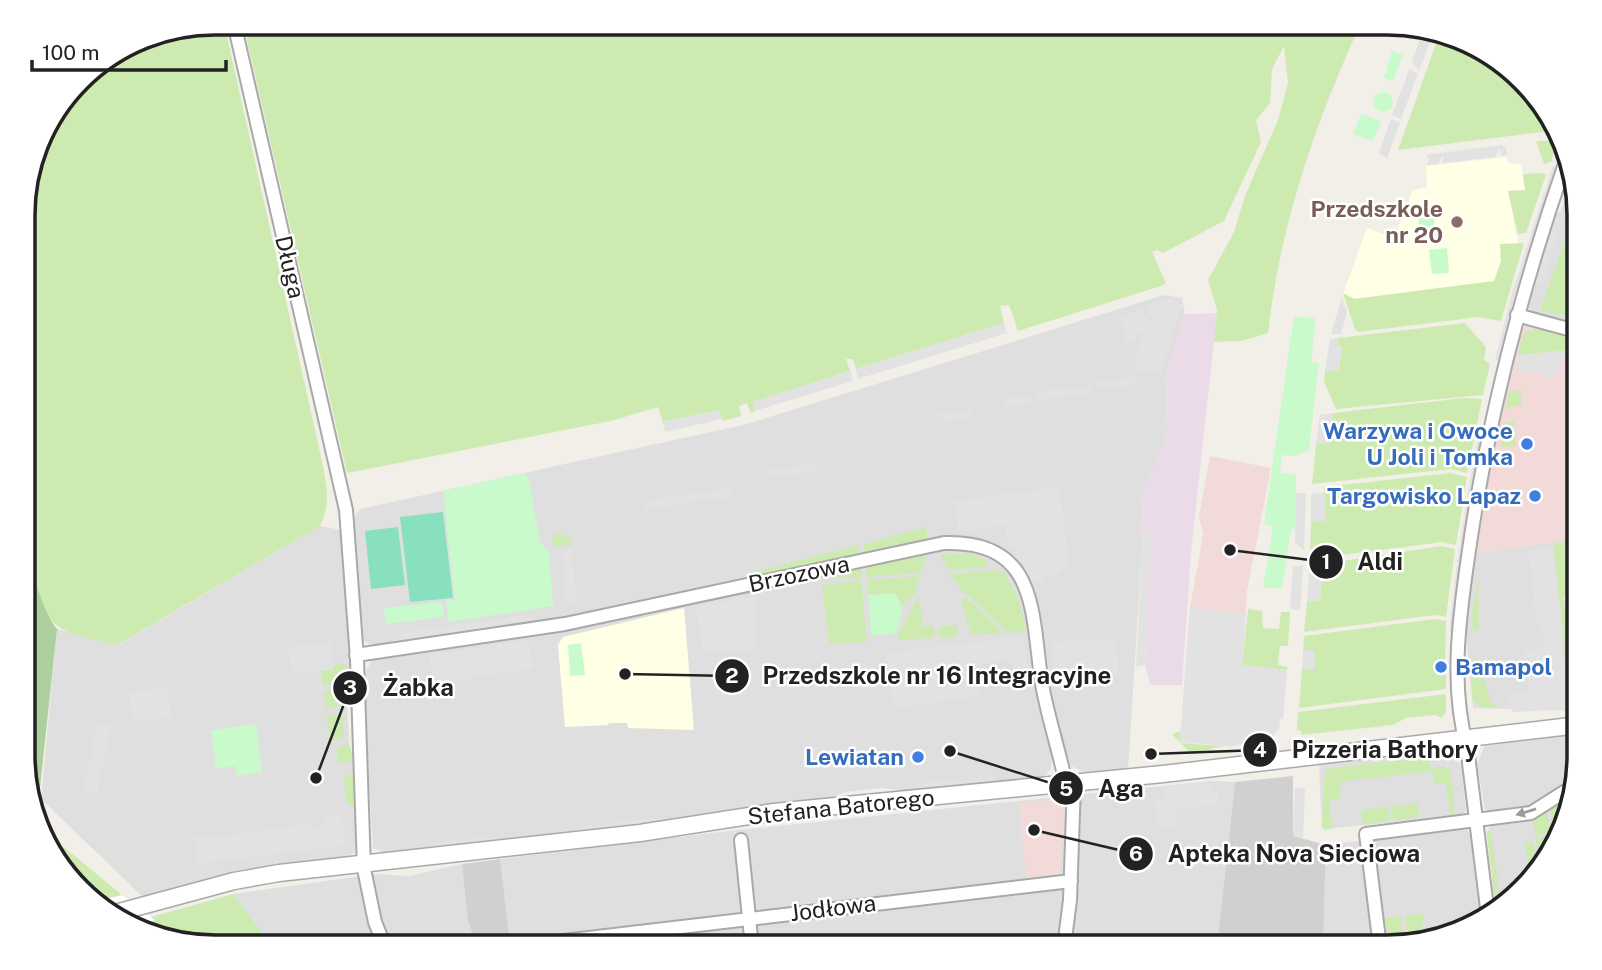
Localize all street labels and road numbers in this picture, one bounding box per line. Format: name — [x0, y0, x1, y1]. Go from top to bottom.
street label: Długa — [270, 233, 311, 301]
street label: Brzozowa — [746, 550, 852, 597]
street label: Stefana Batorego — [746, 783, 936, 830]
street label: Jodłowa — [788, 889, 878, 926]

